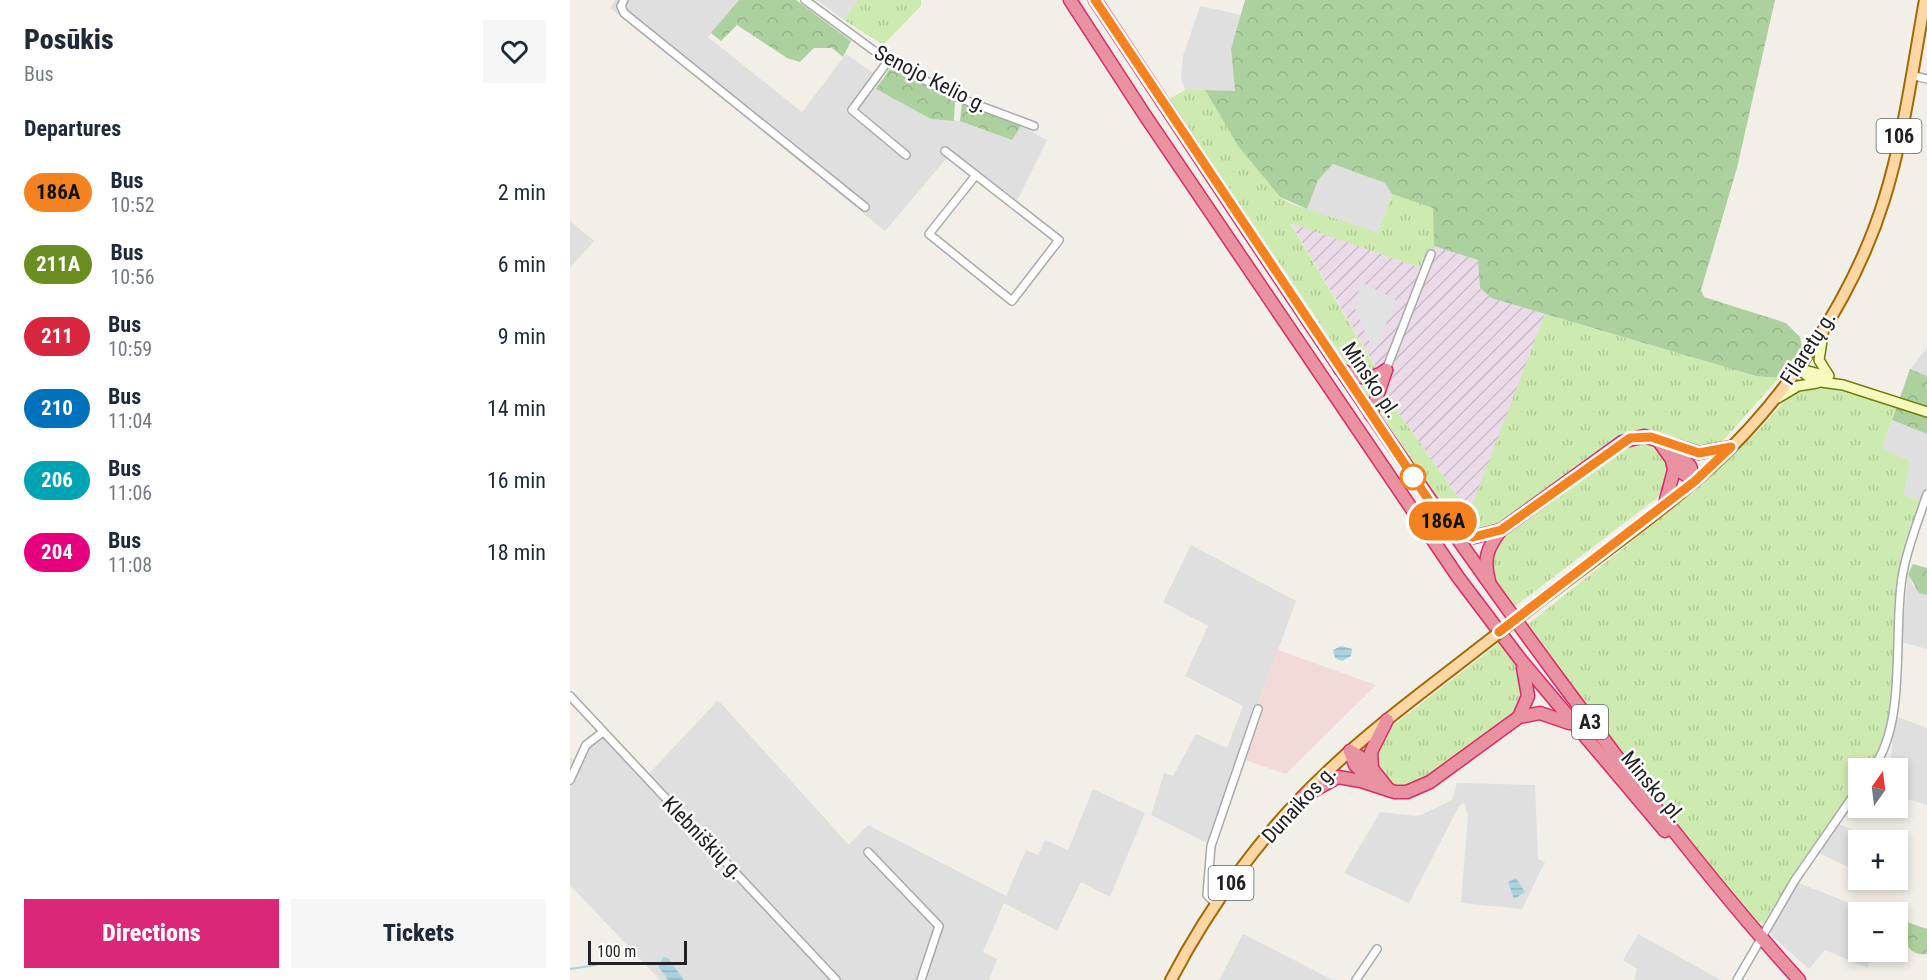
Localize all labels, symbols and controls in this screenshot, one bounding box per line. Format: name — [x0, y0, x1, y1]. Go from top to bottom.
button: heart — [483, 20, 546, 83]
text: Posūkis — [24, 23, 114, 56]
street label: Senojo Kelio g. — [871, 40, 991, 118]
text: Bus — [24, 62, 54, 86]
text: Departures — [24, 116, 121, 141]
road number: 106 — [1876, 119, 1922, 153]
text: Bus — [110, 168, 144, 193]
text: 186A — [36, 180, 80, 204]
text: 2 min — [498, 180, 546, 205]
text: 10:52 — [110, 193, 155, 217]
text: Bus — [110, 240, 144, 265]
text: 211A — [36, 252, 80, 276]
text: 6 min — [498, 252, 546, 277]
text: 10:56 — [110, 265, 155, 289]
street label: Filaretų g. — [1775, 307, 1841, 389]
text: Bus — [108, 312, 141, 337]
text: 211 — [41, 324, 73, 348]
text: 9 min — [498, 324, 546, 349]
text: 10:59 — [108, 337, 152, 361]
street label: Minsko pl. — [1337, 338, 1405, 422]
text: Bus — [108, 384, 141, 409]
text: 210 — [41, 396, 73, 420]
text: 14 min — [487, 396, 546, 421]
text: 11:04 — [108, 409, 152, 433]
text: Bus — [108, 456, 141, 481]
unlabelled marker — [1400, 464, 1426, 490]
text: 206 — [41, 468, 73, 492]
text: 16 min — [487, 468, 546, 493]
text: 11:06 — [108, 481, 152, 505]
line badge: 186A — [1401, 502, 1485, 540]
text: 186A — [1421, 509, 1465, 533]
text: Bus — [108, 528, 141, 553]
text: 204 — [41, 540, 73, 564]
text: 18 min — [487, 540, 546, 565]
text: 11:08 — [108, 553, 152, 577]
road number: A3 — [1572, 705, 1608, 739]
street label: Minsko pl. — [1616, 746, 1690, 828]
north arrow — [1848, 758, 1908, 818]
map controls — [1848, 758, 1908, 962]
street label: Dunaikos g. — [1257, 760, 1341, 848]
street label: Klebniškių g. — [657, 791, 749, 885]
button: + — [1848, 830, 1908, 890]
road number: 106 — [1208, 866, 1254, 900]
button: Directions — [24, 899, 279, 968]
button: Tickets — [291, 899, 546, 968]
button: − — [1848, 902, 1908, 962]
scale bar — [588, 938, 687, 966]
text: 100 m — [597, 942, 636, 961]

